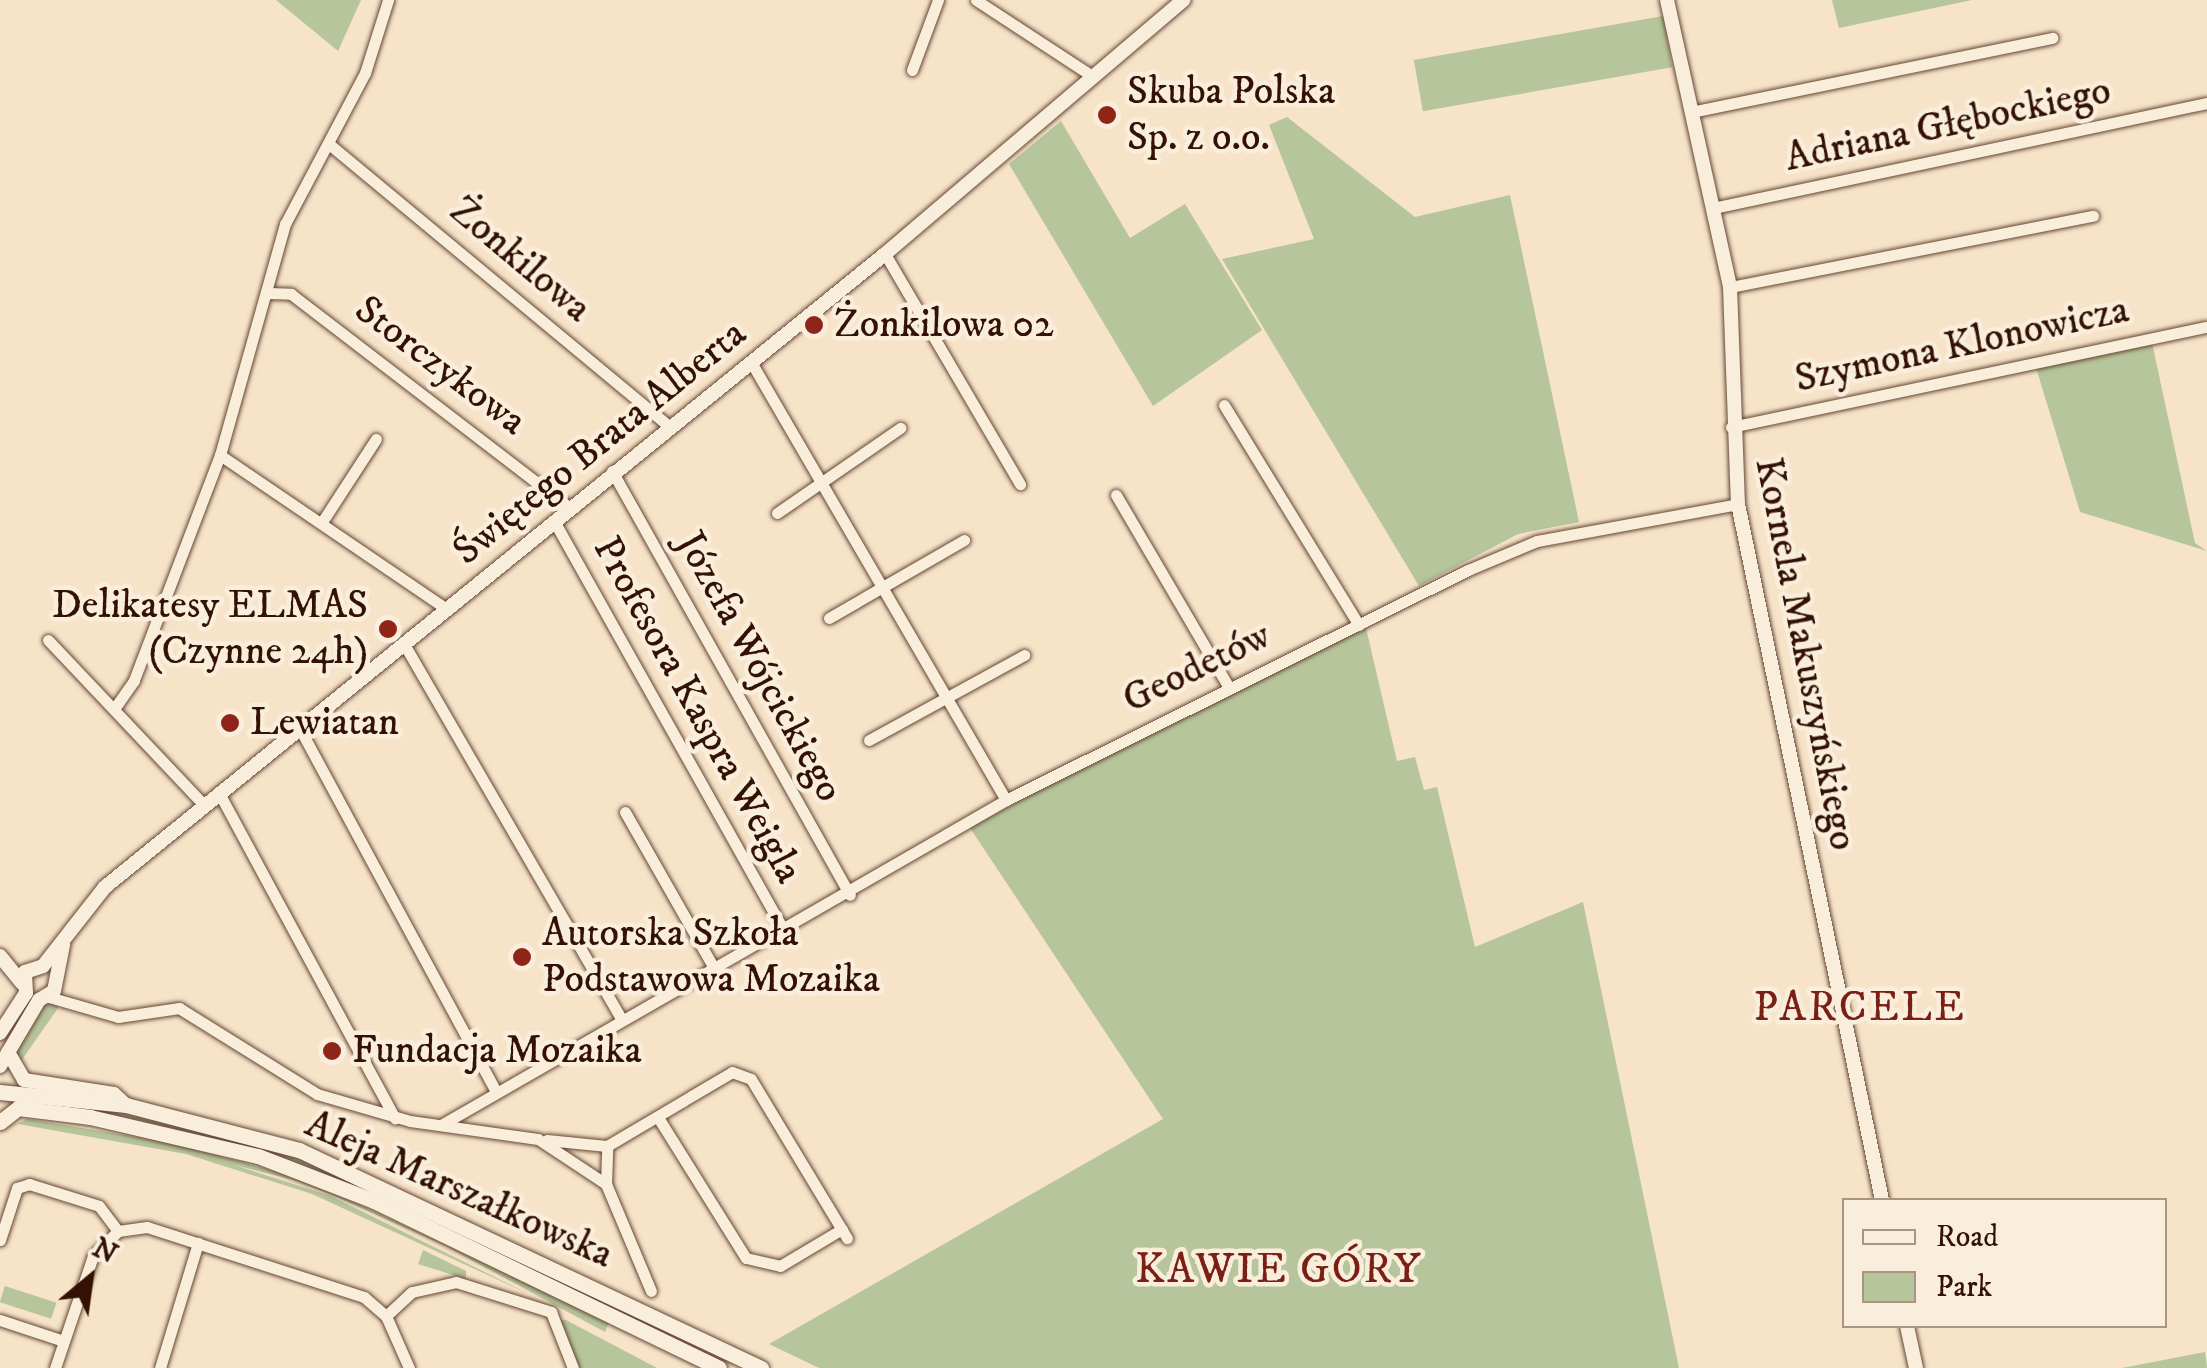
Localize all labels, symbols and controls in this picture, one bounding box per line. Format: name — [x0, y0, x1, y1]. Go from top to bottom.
street label: Adriana Głębockiego — [1781, 67, 2115, 183]
place label: Skuba Polska Sp. z o.o. — [1127, 68, 1335, 162]
marker: Skuba Polska Sp. z o.o. — [1096, 104, 1118, 126]
street label: Żonkilowa — [439, 187, 601, 333]
street label: Storczykowa — [345, 286, 535, 446]
street label: Szymona Klonowicza — [1791, 286, 2133, 404]
place label: Żonkilowa 02 — [834, 301, 1054, 349]
street label: Świętego Brata Alberta — [444, 310, 756, 576]
marker: Żonkilowa 02 — [803, 314, 825, 336]
street label: Kornela Makuszyńskiego — [1743, 454, 1867, 854]
street label: Józefa Wójcickiego — [665, 524, 853, 810]
street label: Profesora Kaspra Weigla — [582, 528, 812, 892]
place label: Delikatesy ELMAS (Czynne 24h) — [52, 582, 368, 676]
street label: Geodetów — [1115, 612, 1279, 724]
marker: Delikatesy ELMAS (Czynne 24h) — [377, 618, 399, 640]
place label: Lewiatan — [250, 699, 399, 747]
marker: Lewiatan — [219, 712, 241, 734]
place label: Autorska Szkoła Podstawowa Mozaika — [542, 910, 880, 1004]
marker: Autorska Szkoła Podstawowa Mozaika — [511, 946, 533, 968]
district label: PARCELE — [1754, 983, 1966, 1033]
place label: Fundacja Mozaika — [352, 1027, 642, 1075]
marker: Fundacja Mozaika — [321, 1040, 343, 1062]
street label: Aleja Marszałkowska — [298, 1101, 620, 1279]
legend — [1842, 1198, 2167, 1328]
text: Road — [1936, 1219, 1998, 1256]
north arrow — [40, 1228, 140, 1328]
text: N — [86, 1230, 123, 1272]
district label: KAWIE GÓRY — [1135, 1245, 1423, 1295]
text: Park — [1936, 1269, 1992, 1306]

